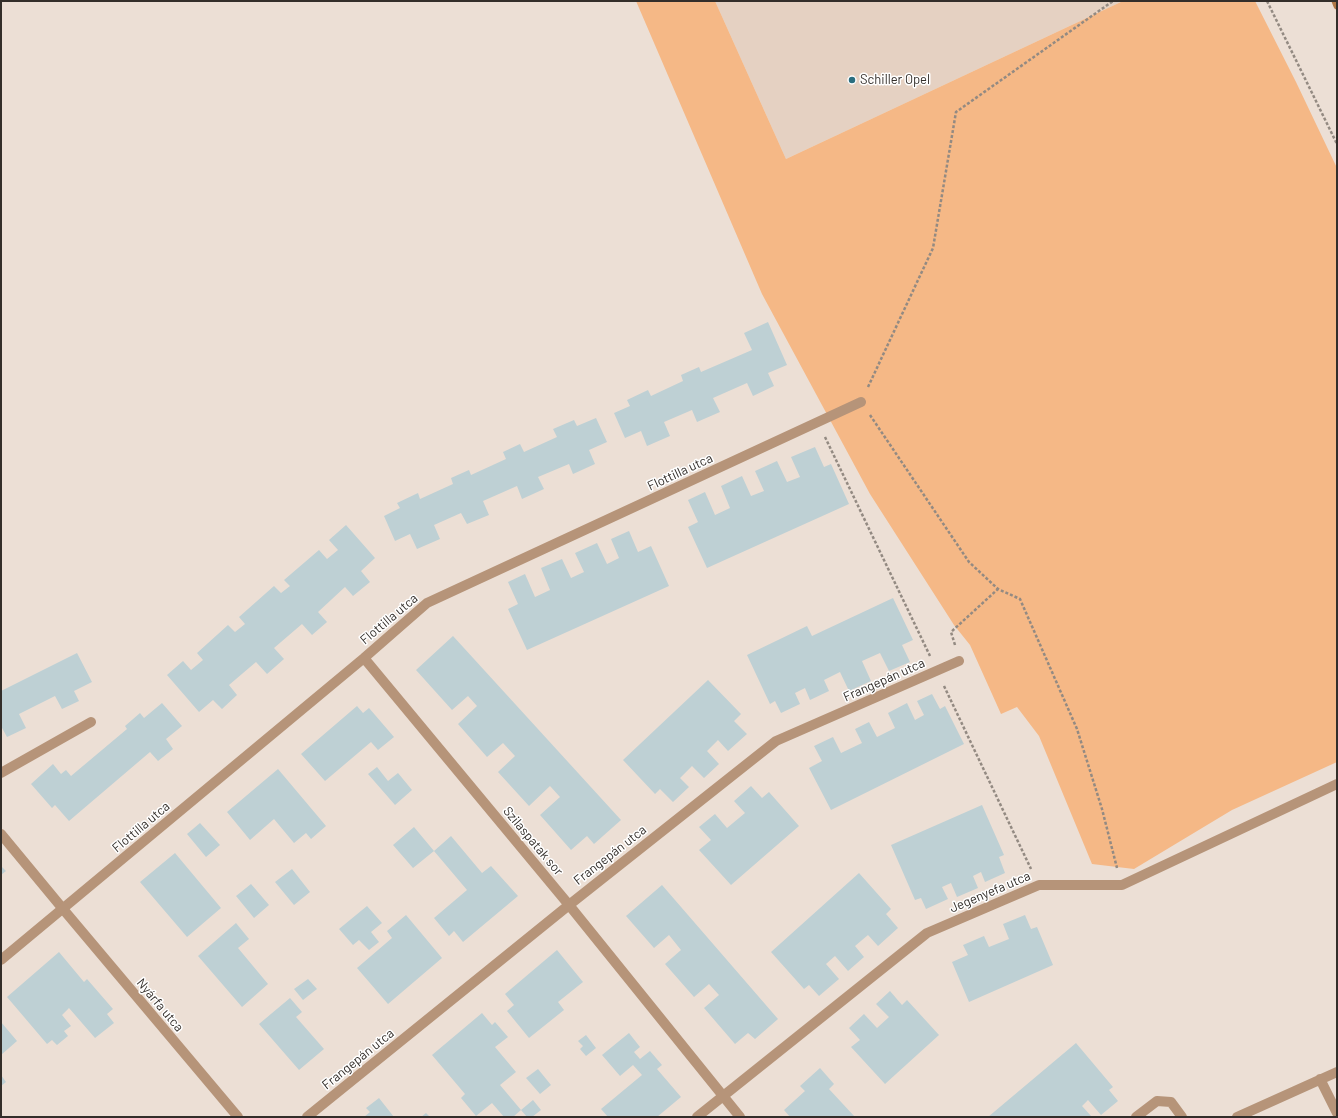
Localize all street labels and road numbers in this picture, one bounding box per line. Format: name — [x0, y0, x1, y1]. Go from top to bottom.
street label: Flottilla utca — [645, 450, 715, 494]
street label: Flottilla utca — [357, 590, 421, 648]
street label: Frangepán utca — [841, 655, 927, 705]
street label: Flottilla utca — [109, 798, 173, 856]
street label: Szilaspatak sor — [500, 803, 566, 879]
street label: Frangepán utca — [571, 822, 649, 888]
street label: Jegenyefa utca — [947, 868, 1033, 916]
street label: Nyárfa utca — [133, 975, 187, 1035]
street label: Frangepán utca — [319, 1025, 397, 1093]

